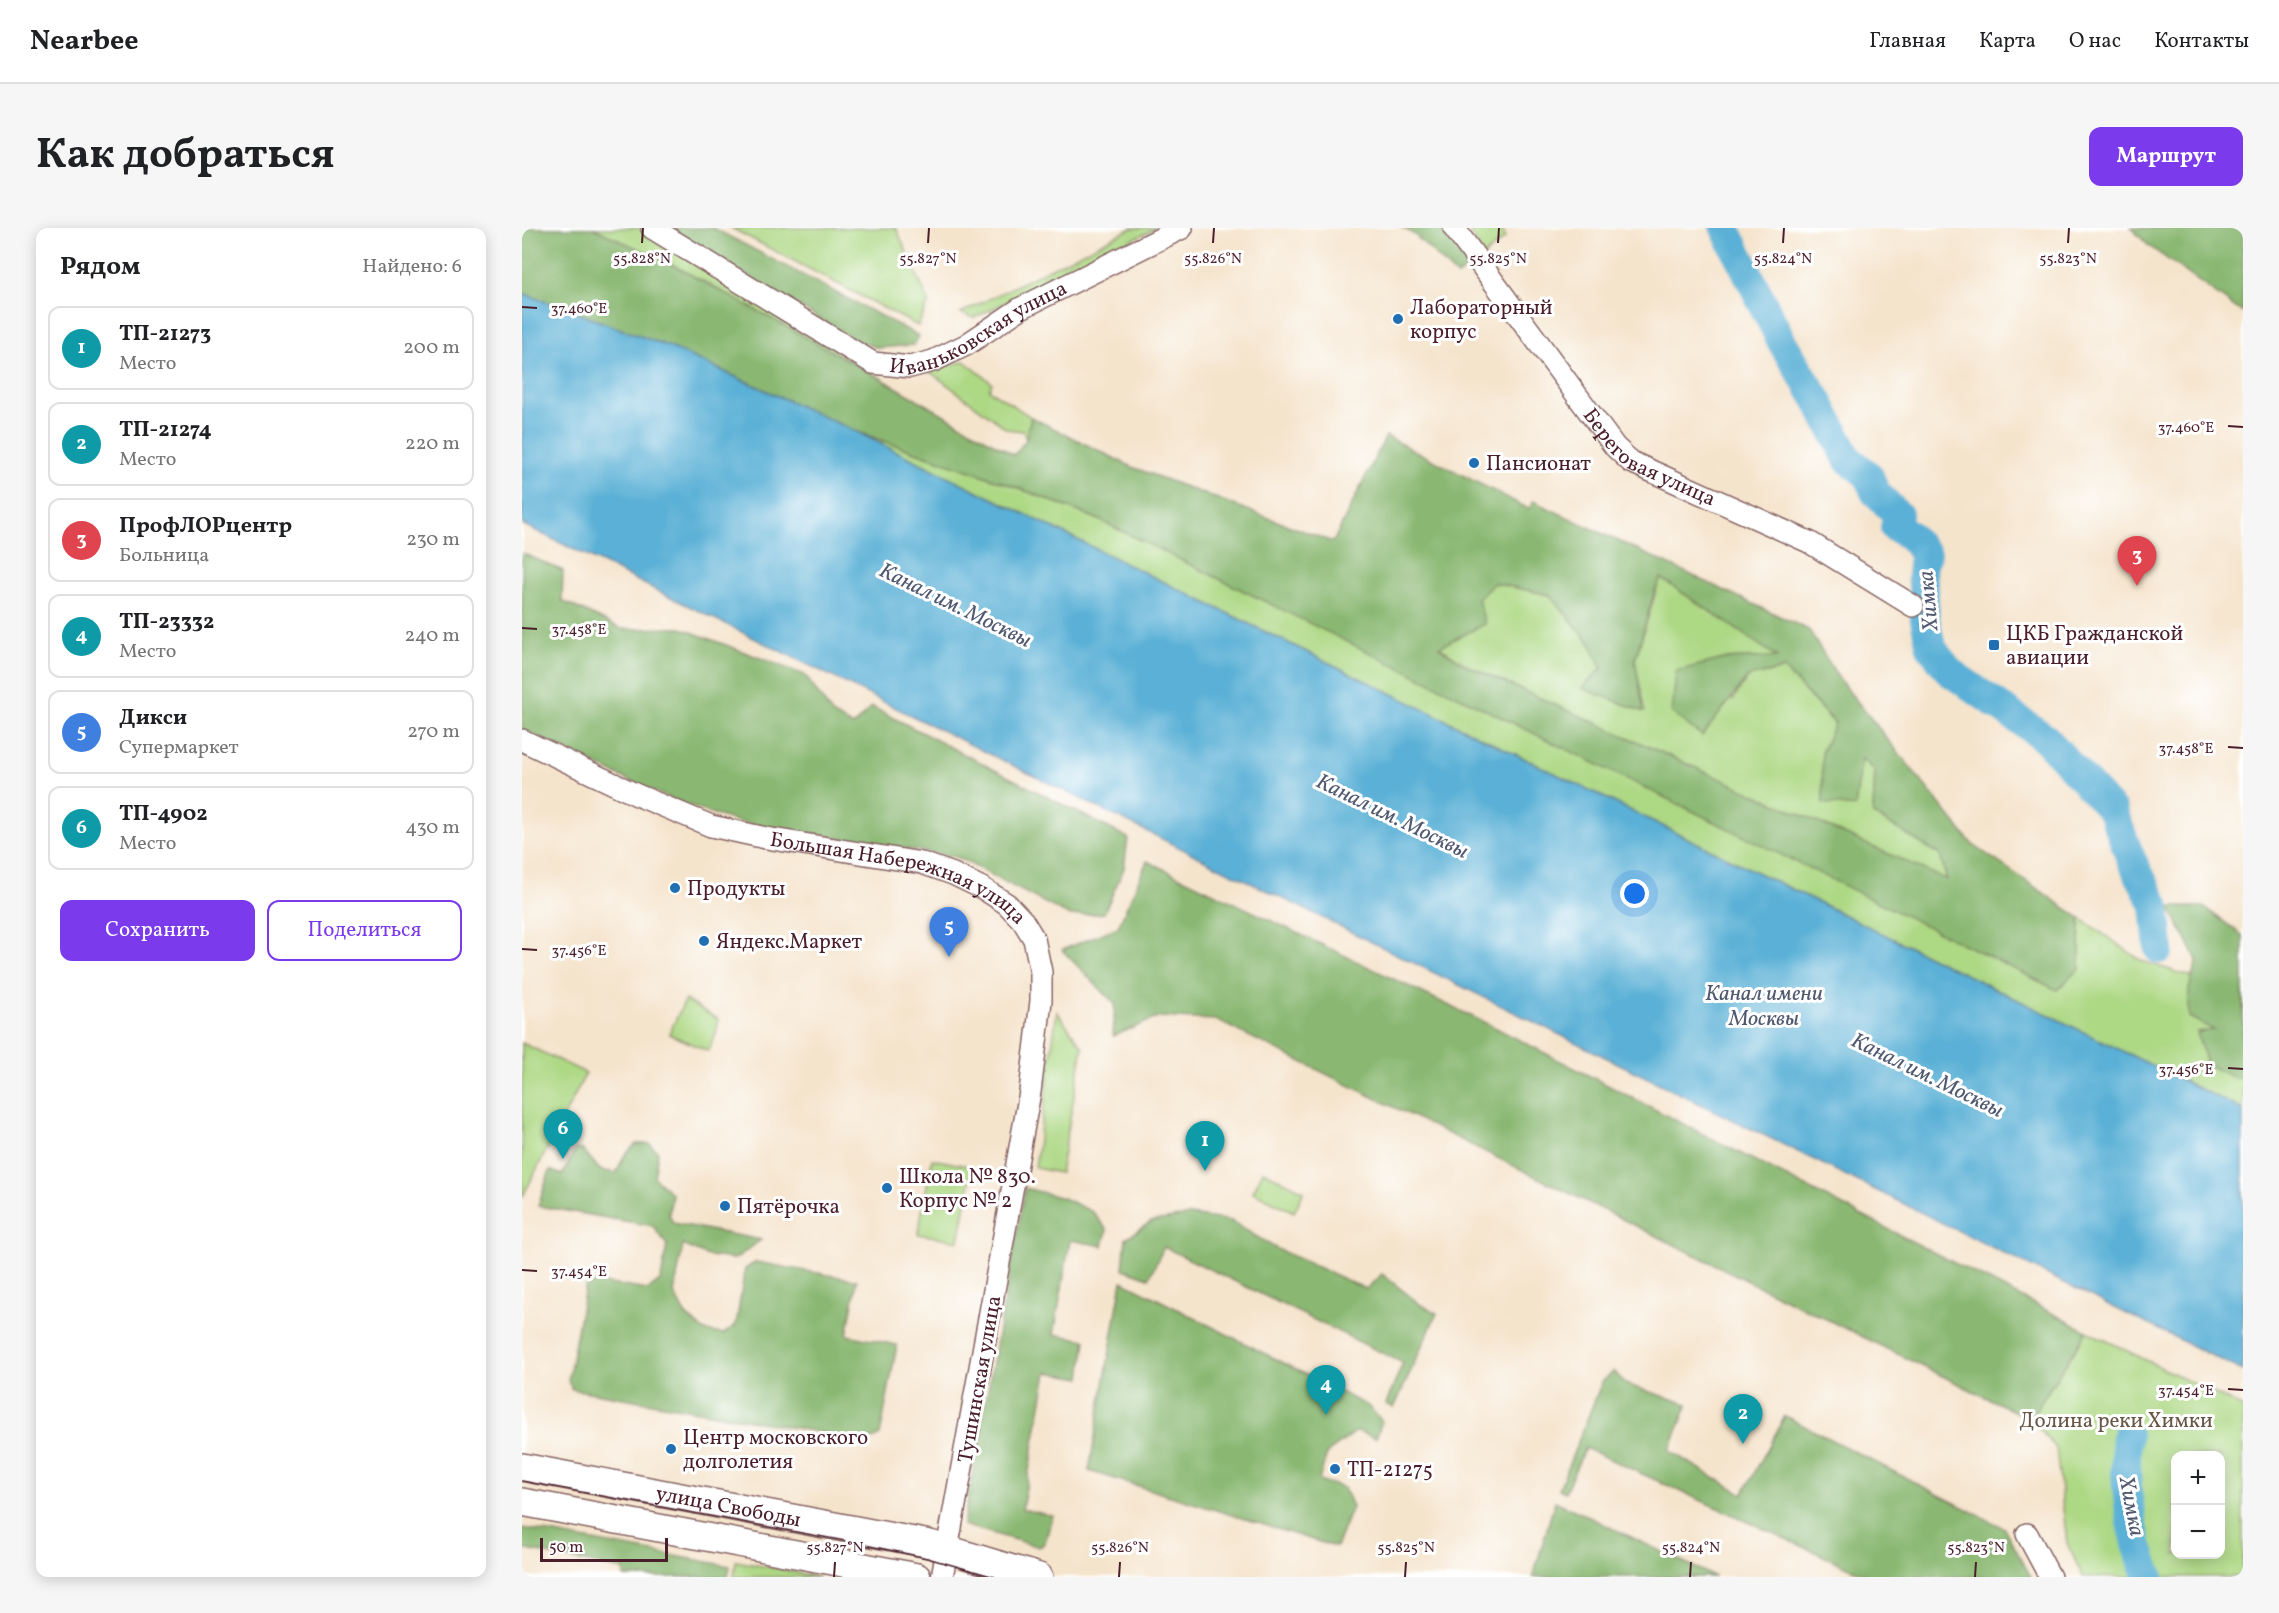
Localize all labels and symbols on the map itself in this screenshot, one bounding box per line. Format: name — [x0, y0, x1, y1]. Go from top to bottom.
text: 55.828°N — [613, 249, 671, 270]
text: 55.827°N — [899, 249, 957, 270]
text: 55.826°N — [1184, 249, 1242, 270]
text: 55.825°N — [1469, 249, 1527, 270]
text: 55.824°N — [1754, 249, 1812, 270]
text: 55.823°N — [2039, 249, 2097, 270]
street label: Иваньковская улица — [888, 274, 1072, 384]
place label: Лабораторный корпус — [1410, 294, 1553, 347]
text: 37.460°E — [551, 299, 607, 320]
marker: Лабораторный корпус — [1391, 312, 1405, 326]
street label: Береговая улица — [1575, 403, 1720, 514]
text: 37.460°E — [2158, 418, 2214, 439]
place label: Пансионат — [1486, 450, 1591, 479]
marker: Пансионат — [1467, 456, 1481, 470]
pin: 3 — [2118, 536, 2156, 586]
water label: Канал им. Москвы — [873, 556, 1036, 657]
water label: Химка — [1911, 569, 1948, 633]
text: 37.458°E — [552, 620, 606, 641]
place label: ЦКБ Гражданской авиации — [2006, 620, 2183, 673]
marker: ЦКБ Гражданской авиации — [1987, 638, 2001, 652]
text: 37.458°E — [2159, 739, 2213, 760]
water label: Канал им. Москвы — [1310, 767, 1473, 868]
street label: Большая Набережная улица — [768, 826, 1032, 932]
place label: Продукты — [687, 875, 786, 904]
your location — [1620, 879, 1649, 908]
marker: Продукты — [668, 881, 682, 895]
pin: 5 — [930, 908, 968, 957]
place label: Яндекс.Маркет — [716, 928, 862, 957]
marker: Яндекс.Маркет — [697, 934, 711, 948]
text: 37.456°E — [552, 941, 606, 962]
water label: Канал имени Москвы — [1705, 979, 1823, 1035]
water label: Канал им. Москвы — [1845, 1026, 2008, 1127]
text: 37.456°E — [2159, 1060, 2213, 1081]
pin: 6 — [544, 1110, 582, 1159]
pin: 1 — [1186, 1122, 1224, 1171]
place label: Школа № 830. Корпус № 2 — [899, 1163, 1036, 1216]
marker: Школа № 830. Корпус № 2 — [880, 1181, 894, 1195]
place label: Пятёрочка — [737, 1193, 840, 1222]
marker: Пятёрочка — [718, 1199, 732, 1213]
text: 37.454°E — [551, 1262, 607, 1283]
street label: Тушинская улица — [951, 1293, 1009, 1465]
pin: 4 — [1306, 1366, 1346, 1415]
text: 37.454°E — [2158, 1381, 2214, 1402]
pin: 2 — [1724, 1394, 1762, 1444]
park label: Долина реки Химки — [2019, 1407, 2213, 1436]
place label: Центр московского долголетия — [683, 1424, 868, 1477]
marker: Центр московского долголетия — [664, 1442, 678, 1456]
place label: ТП-21275 — [1347, 1456, 1433, 1485]
marker: ТП-21275 — [1328, 1462, 1342, 1476]
water label: Химка — [2109, 1473, 2152, 1539]
street label: улица Свободы — [653, 1480, 803, 1535]
scale bar — [540, 1535, 668, 1562]
text: 55.827°N — [806, 1538, 864, 1559]
text: 55.826°N — [1091, 1538, 1149, 1559]
text: 55.825°N — [1377, 1538, 1435, 1559]
text: 55.824°N — [1662, 1538, 1720, 1559]
text: 55.823°N — [1947, 1538, 2005, 1559]

